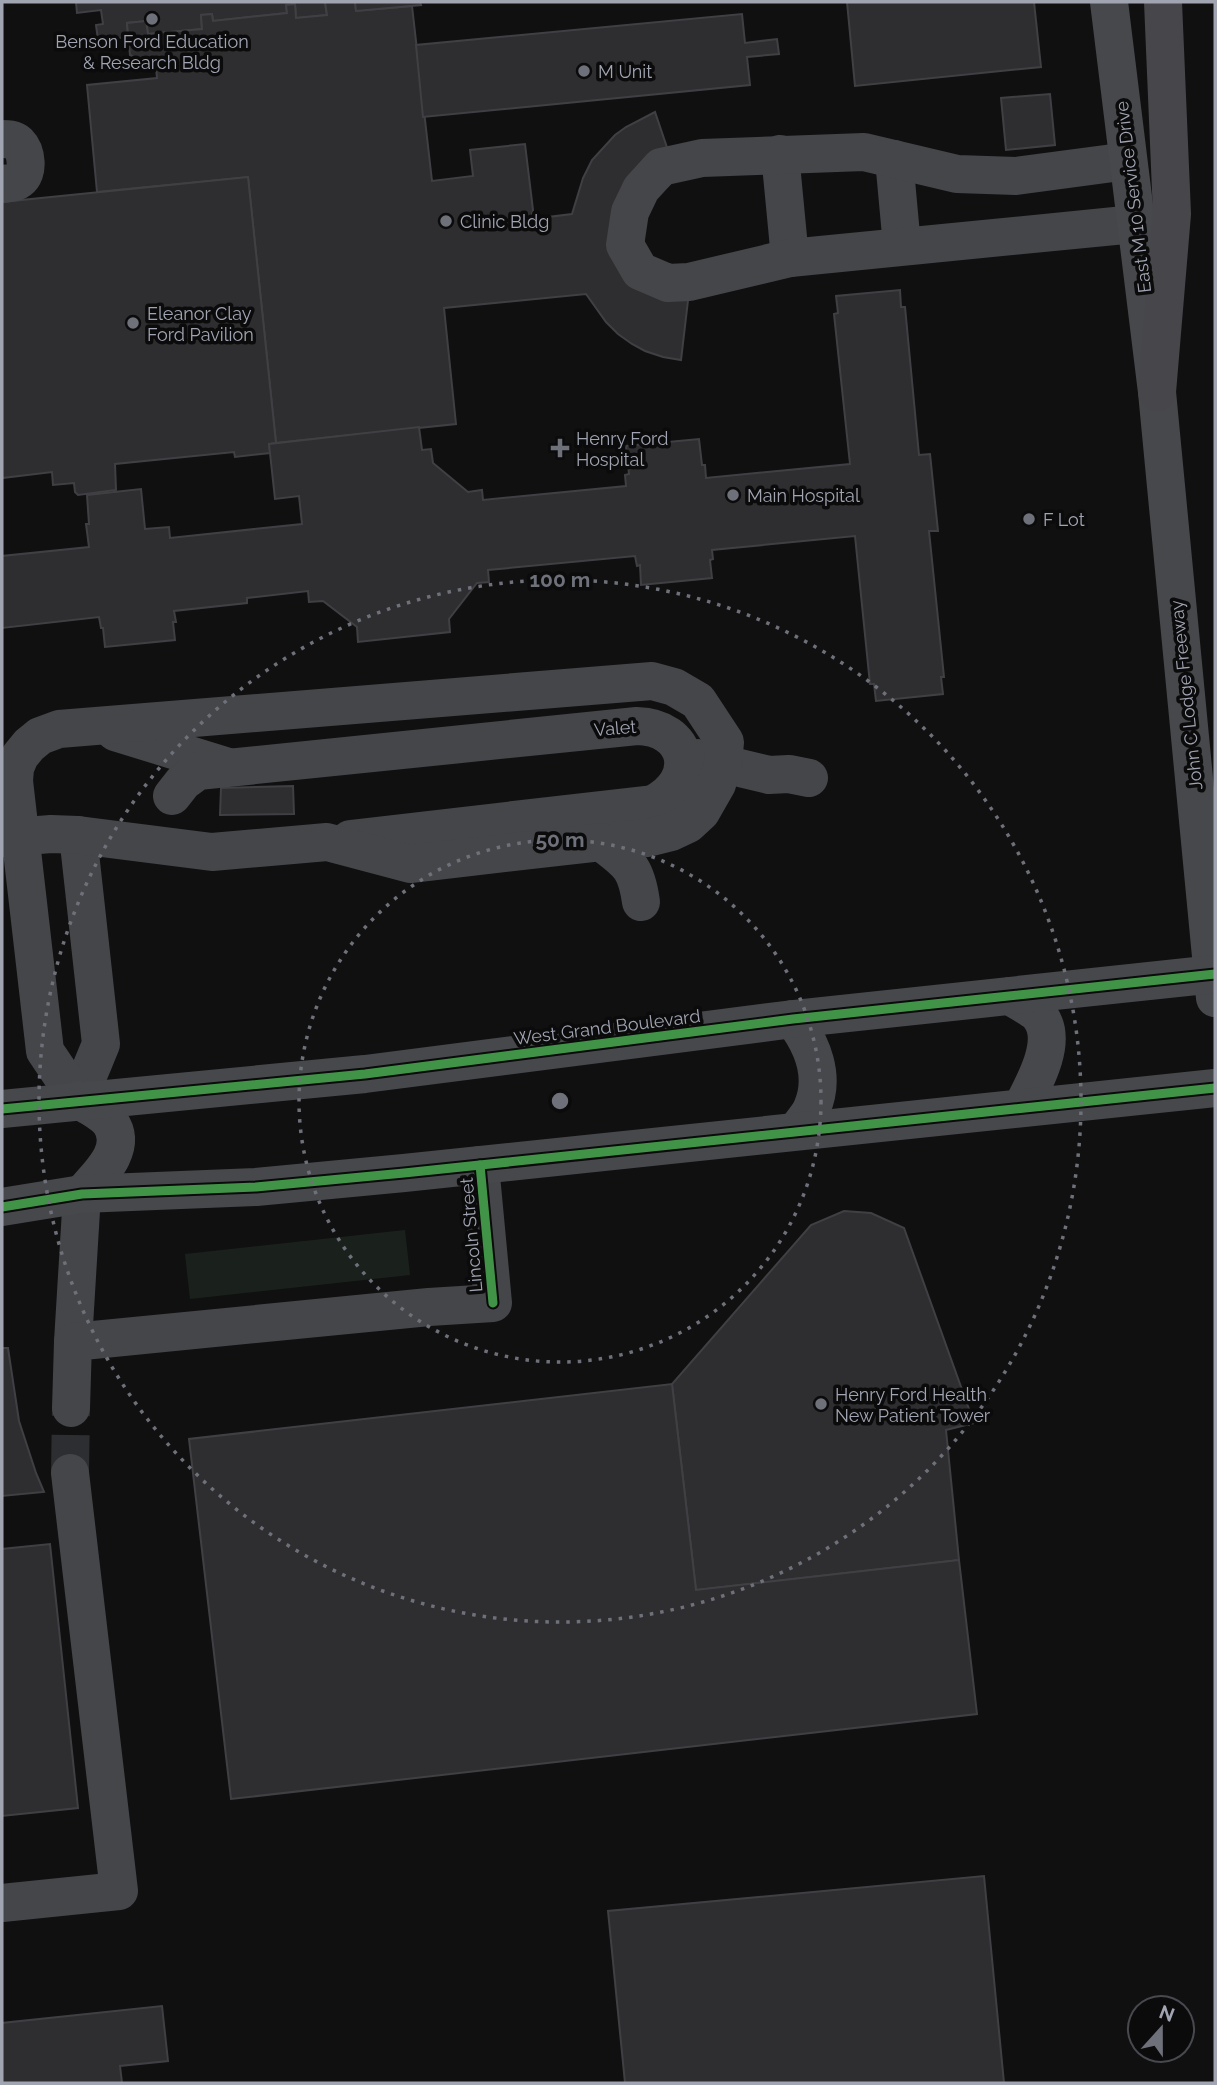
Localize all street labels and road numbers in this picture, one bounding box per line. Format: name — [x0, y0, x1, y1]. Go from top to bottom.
street label: East M 10 Service Drive — [1111, 100, 1155, 294]
street label: John C Lodge Freeway — [1166, 599, 1206, 791]
street label: Valet — [593, 716, 637, 740]
street label: West Grand Boulevard — [513, 1005, 701, 1049]
street label: Lincoln Street — [456, 1177, 486, 1293]

